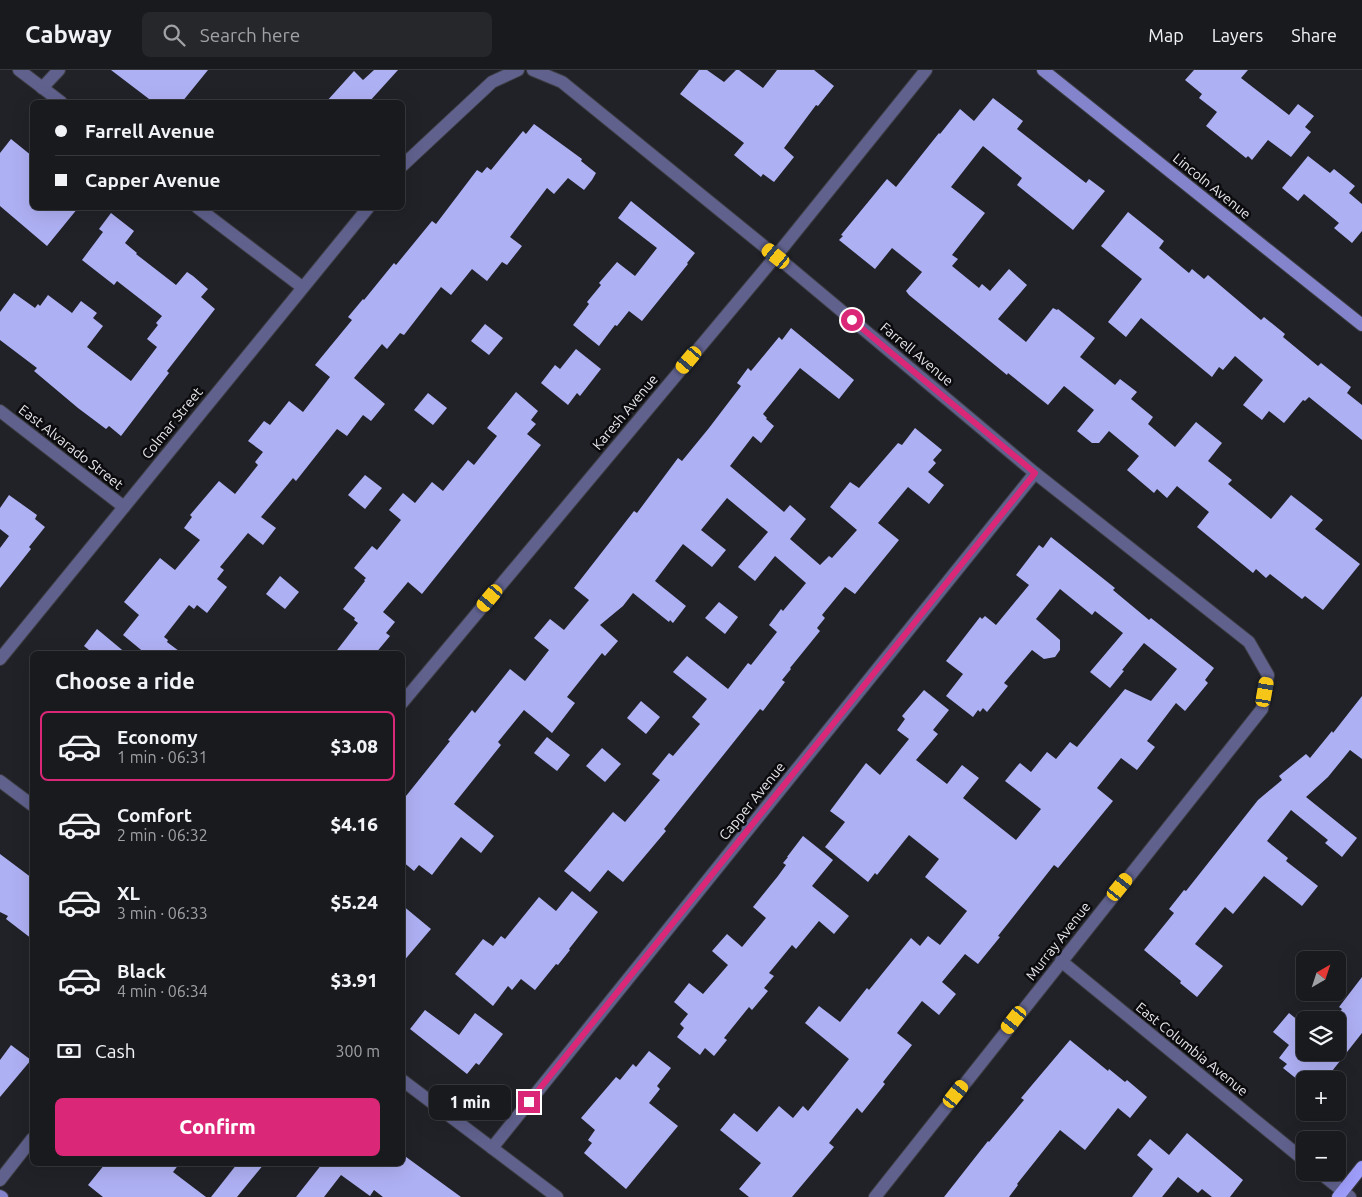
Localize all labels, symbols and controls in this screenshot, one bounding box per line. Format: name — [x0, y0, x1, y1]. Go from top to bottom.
search box — [142, 12, 492, 57]
text: Cabway — [25, 21, 112, 48]
icon: search — [160, 21, 188, 49]
text: Search here — [200, 24, 300, 46]
text: Map — [1148, 25, 1184, 45]
text: Layers — [1212, 25, 1263, 45]
text: Share — [1291, 25, 1337, 45]
text: Farrell Avenue — [85, 120, 215, 142]
street label: Lincoln Avenue — [1170, 150, 1254, 222]
text: Capper Avenue — [85, 169, 221, 191]
car — [759, 241, 792, 271]
route start — [841, 309, 863, 331]
street label: Farrell Avenue — [877, 319, 957, 389]
car — [673, 344, 704, 376]
street label: Karesh Avenue — [589, 371, 661, 453]
street label: Colmar Street — [138, 384, 206, 462]
street label: East Alvarado Street — [16, 401, 127, 493]
car — [474, 582, 505, 614]
text: Choose a ride — [55, 668, 195, 693]
car — [1255, 676, 1274, 708]
icon: car — [57, 724, 102, 769]
text: Economy — [117, 726, 198, 748]
text: $3.08 — [330, 735, 378, 757]
text: 1 min · 06:31 — [117, 748, 208, 766]
street label: Capper Avenue — [716, 759, 788, 843]
icon: car — [57, 802, 102, 847]
text: Comfort — [117, 804, 192, 826]
text: $4.16 — [330, 813, 378, 835]
text: 2 min · 06:32 — [117, 826, 208, 844]
car — [1104, 871, 1135, 903]
icon: car — [57, 880, 102, 925]
text: XL — [117, 882, 140, 904]
text: $5.24 — [330, 891, 378, 913]
street label: Murray Avenue — [1022, 899, 1094, 983]
text: 3 min · 06:33 — [117, 904, 208, 922]
north arrow — [1296, 951, 1346, 1001]
map controls — [1296, 951, 1346, 1181]
icon: car — [57, 958, 102, 1003]
text: Black — [117, 960, 166, 982]
text: $3.91 — [330, 969, 378, 991]
text: 4 min · 06:34 — [117, 982, 208, 1000]
street label: East Columbia Avenue — [1133, 999, 1251, 1099]
car — [998, 1004, 1029, 1036]
button: layers — [1296, 1011, 1346, 1061]
icon: cash — [55, 1037, 83, 1065]
text: Cash — [95, 1040, 136, 1062]
text: 300 m — [335, 1042, 380, 1060]
button: + — [1296, 1071, 1346, 1121]
car — [940, 1078, 971, 1110]
callout: 1 min — [429, 1084, 512, 1120]
route end — [518, 1091, 540, 1113]
text: 1 min — [450, 1093, 490, 1111]
button: Confirm — [55, 1098, 380, 1156]
button: − — [1296, 1131, 1346, 1181]

